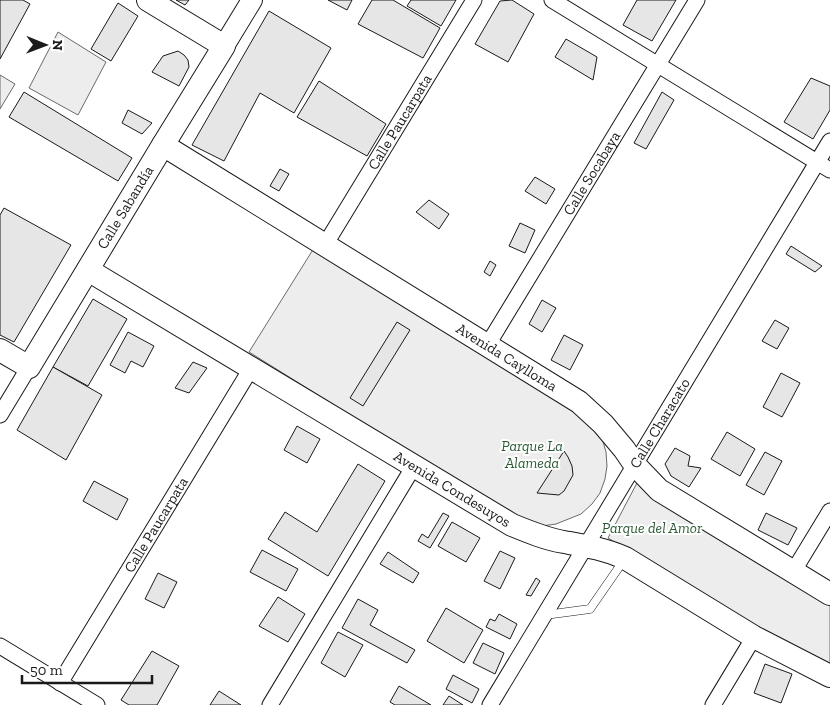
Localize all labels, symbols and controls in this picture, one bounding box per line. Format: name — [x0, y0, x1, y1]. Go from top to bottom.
north arrow — [20, 20, 70, 70]
text: N — [49, 40, 66, 51]
street label: Calle Paucarpata — [364, 71, 436, 173]
street label: Calle Socabaya — [559, 128, 624, 219]
street label: Calle Sabandía — [93, 162, 157, 252]
street label: Avenida Caylloma — [453, 319, 560, 395]
street label: Calle Characato — [626, 375, 694, 471]
park label: Parque La Alameda — [501, 437, 563, 472]
street label: Avenida Condesuyos — [391, 447, 514, 531]
street label: Calle Paucarpata — [120, 474, 192, 576]
park label: Parque del Amor — [602, 519, 703, 537]
scale bar — [22, 652, 152, 684]
text: 50 m — [30, 661, 63, 679]

